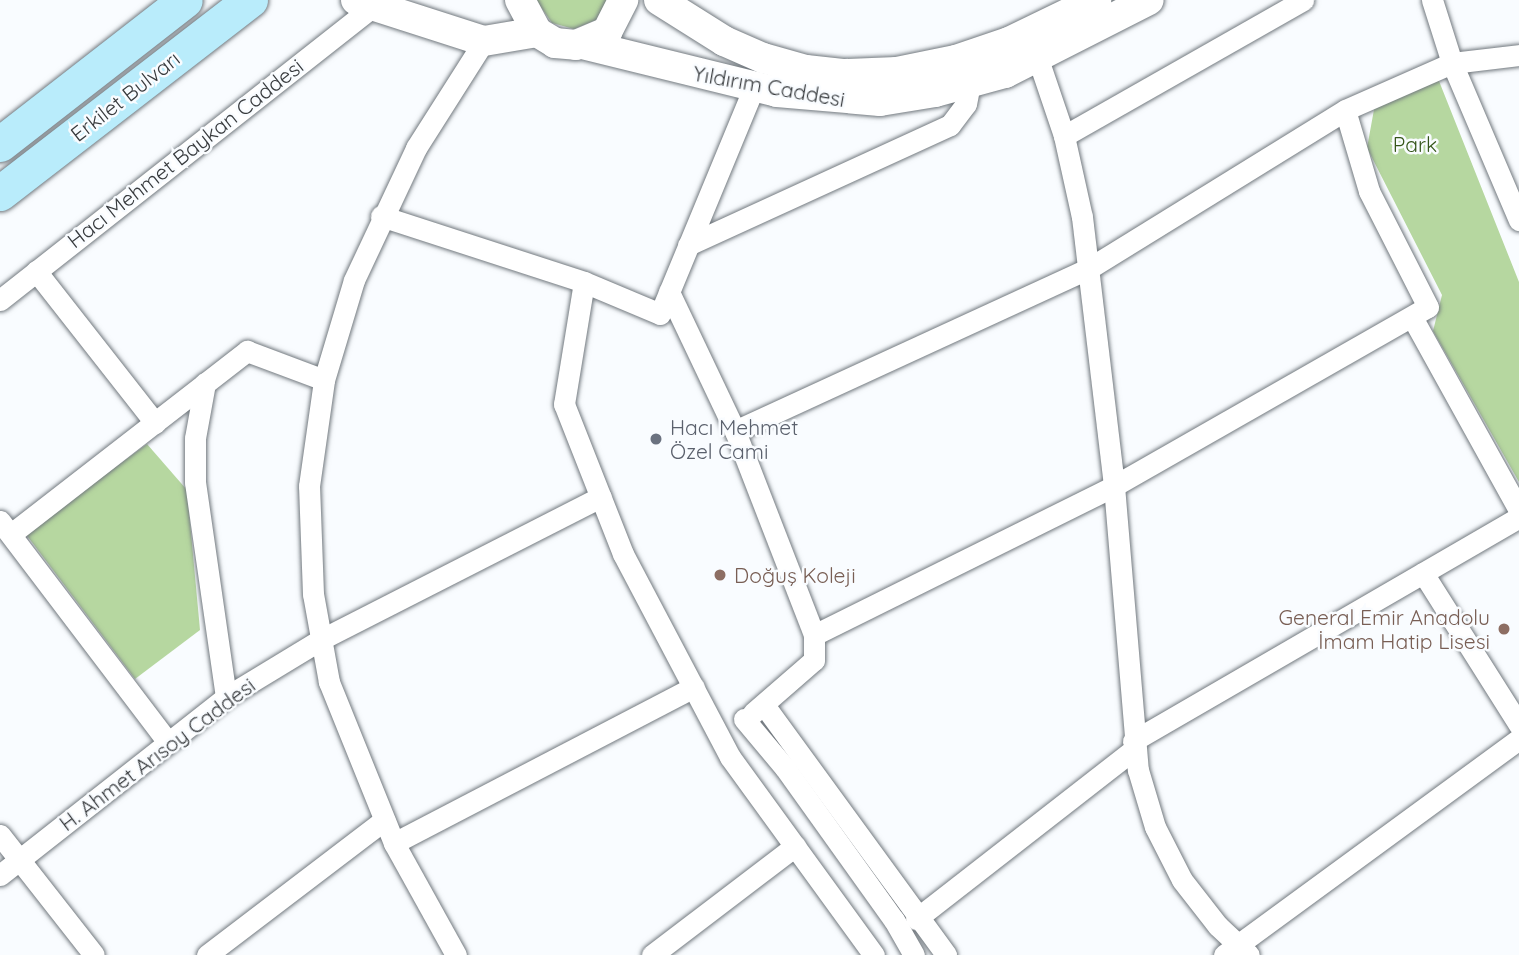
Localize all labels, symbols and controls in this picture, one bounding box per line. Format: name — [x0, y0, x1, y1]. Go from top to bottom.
street label: Erkilet Bulvarı — [65, 46, 185, 146]
street label: Hacı Mehmet Baykan Caddesi — [62, 53, 308, 253]
street label: Yıldırım Caddesi — [691, 60, 847, 112]
park label: Park — [1393, 131, 1437, 157]
place label: Hacı Mehmet Özel Cami — [670, 414, 798, 464]
marker: Hacı Mehmet Özel Cami — [648, 431, 664, 447]
place label: Doğuş Koleji — [734, 562, 856, 588]
marker: Doğuş Koleji — [712, 567, 728, 583]
place label: General Emir Anadolu İmam Hatip Lisesi — [1278, 604, 1490, 654]
marker: General Emir Anadolu İmam Hatip Lisesi — [1496, 621, 1512, 637]
street label: H. Ahmet Arısoy Caddesi — [54, 672, 260, 836]

